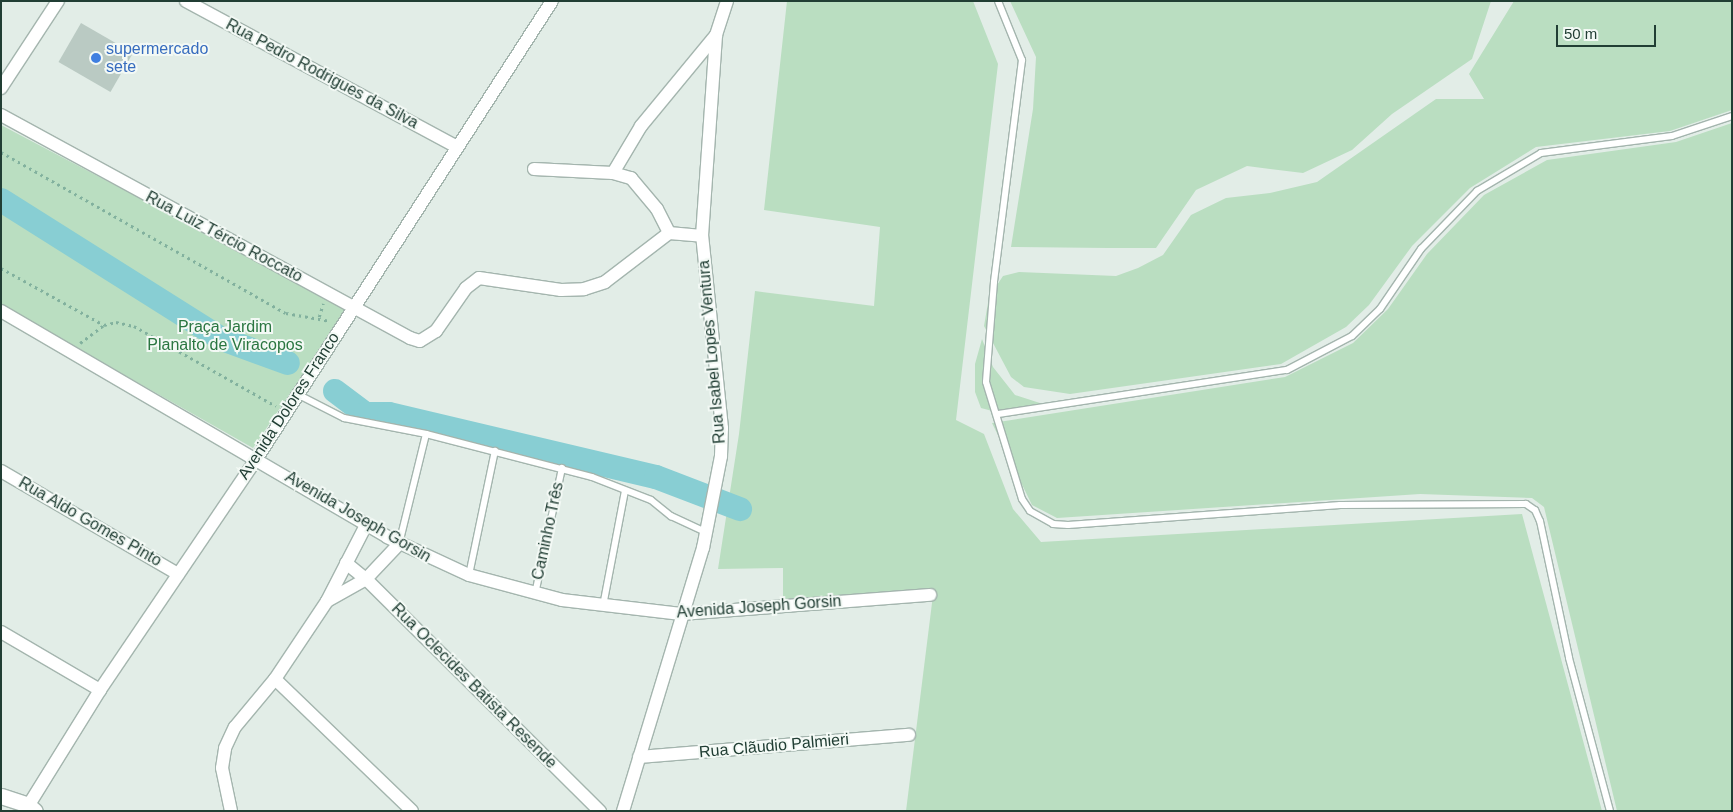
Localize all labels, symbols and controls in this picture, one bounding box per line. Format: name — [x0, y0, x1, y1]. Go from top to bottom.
street label: Rua Pedro Rodrigues da Silva — [222, 15, 422, 133]
scale bar — [1558, 15, 1658, 47]
text: 50 m — [1564, 25, 1597, 42]
place label: supermercado sete — [106, 39, 208, 77]
marker: supermercado sete — [90, 52, 102, 64]
street label: Rua Luiz Tércio Roccato — [142, 187, 306, 287]
street label: Rua Isabel Lopes Ventura — [694, 259, 730, 445]
park label: Praça Jardim Planalto de Viracopos — [147, 317, 303, 355]
street label: Avenida Dolores Franco — [234, 329, 344, 483]
street label: Avenida Joseph Gorsin — [282, 467, 434, 567]
street label: Rua Aldo Gomes Pinto — [15, 473, 165, 571]
street label: Caminho Três — [528, 480, 568, 582]
street label: Avenida Joseph Gorsin — [676, 592, 842, 622]
street label: Rua Oclecides Batista Resende — [387, 599, 561, 773]
street label: Rua Clãudio Palmieri — [698, 730, 850, 762]

